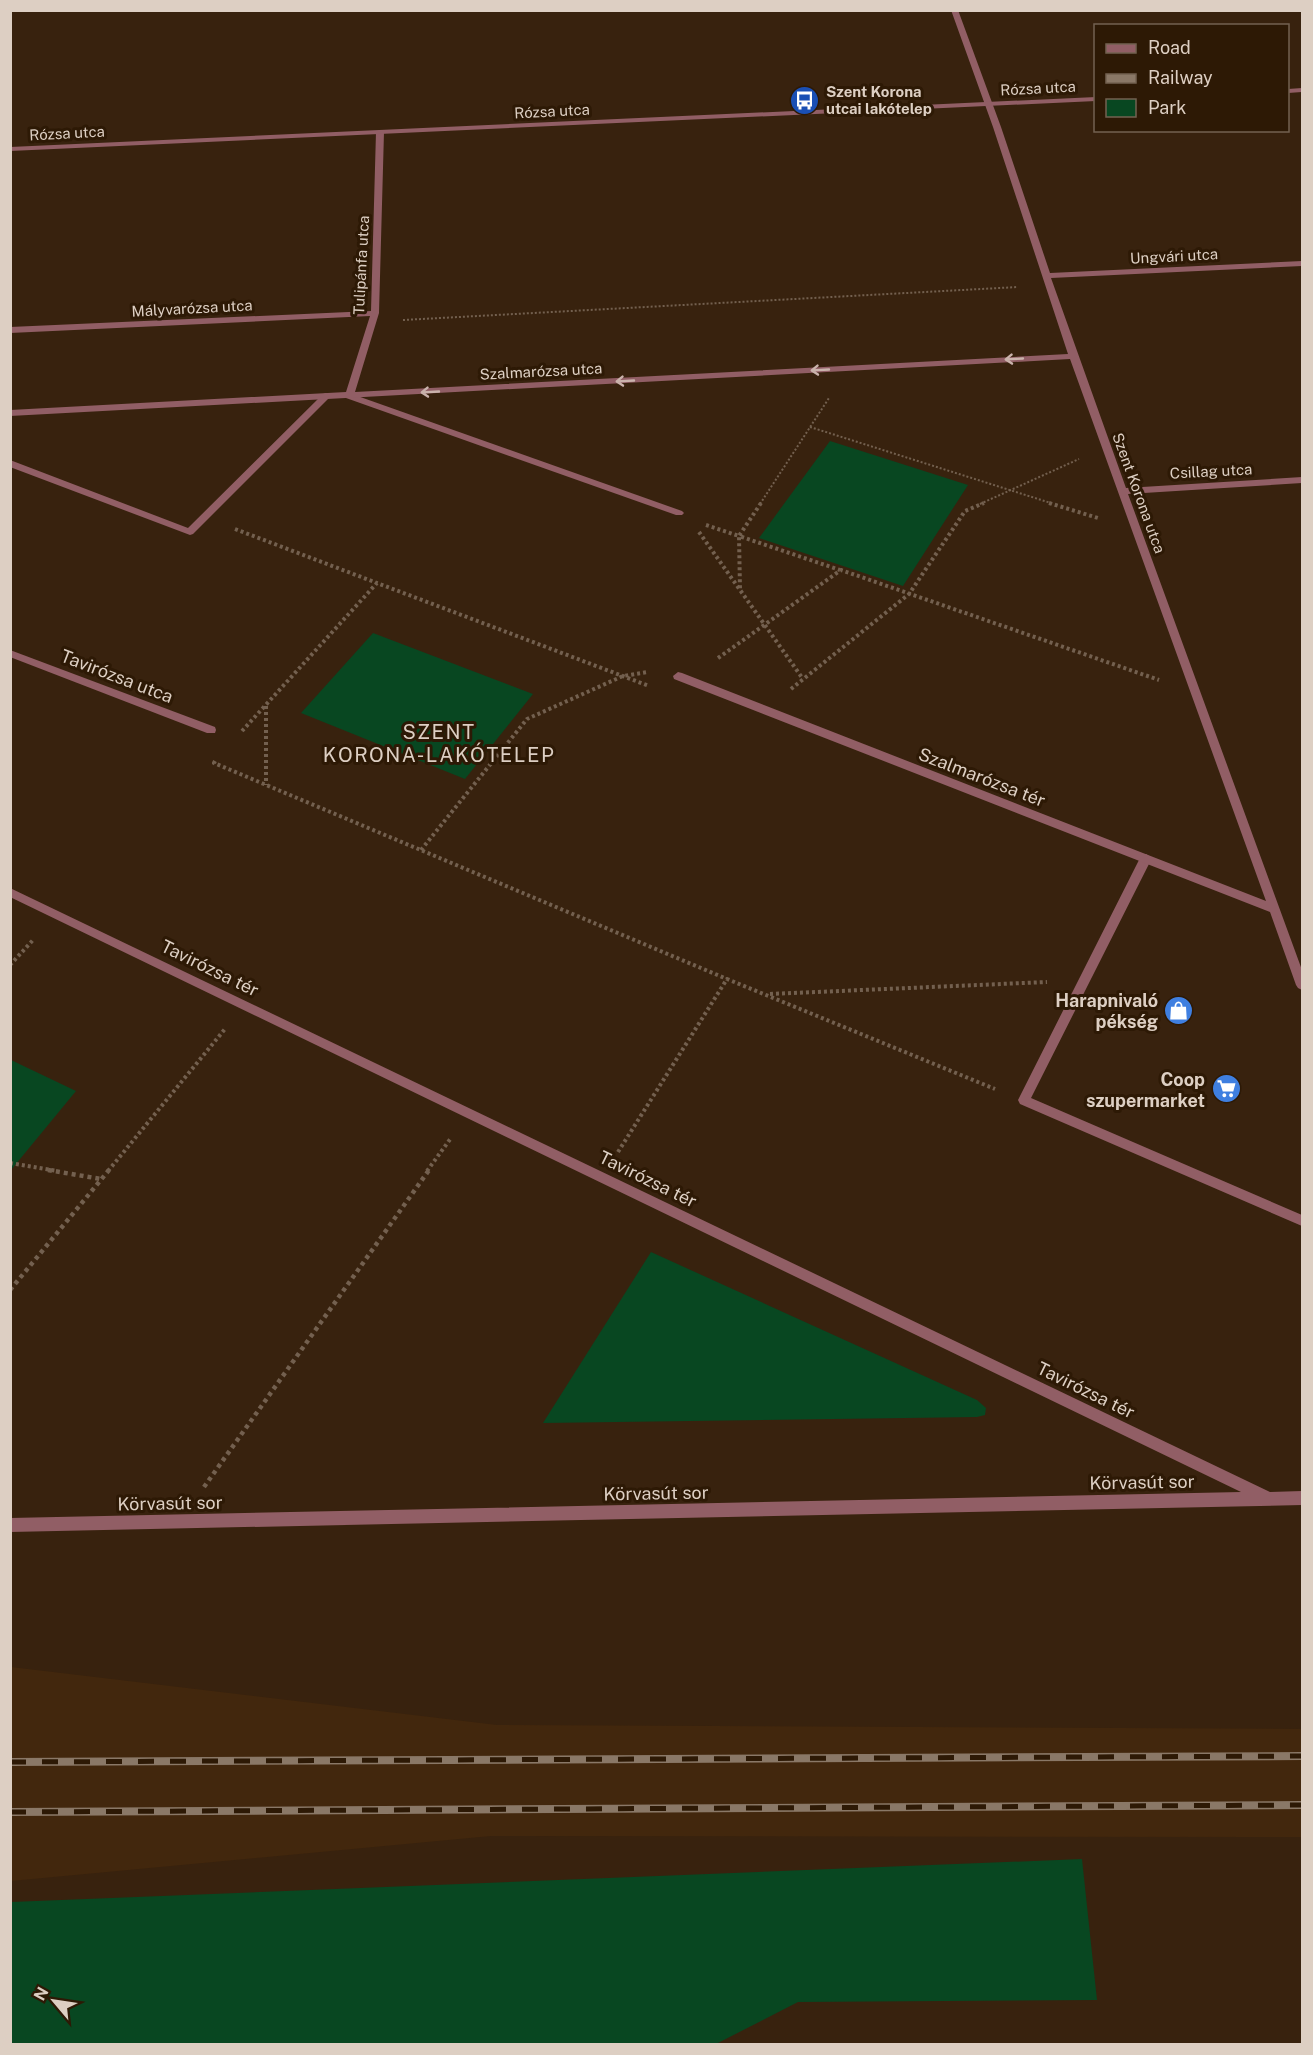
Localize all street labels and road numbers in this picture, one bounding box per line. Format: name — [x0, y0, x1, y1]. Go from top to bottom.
street label: Rózsa utca — [1000, 78, 1076, 98]
street label: Rózsa utca — [514, 101, 590, 121]
street label: Rózsa utca — [29, 123, 105, 143]
street label: Tulipánfa utca — [350, 215, 372, 315]
street label: Ungvári utca — [1130, 245, 1218, 267]
street label: Mályvarózsa utca — [131, 296, 253, 320]
street label: Szalmarózsa utca — [479, 359, 603, 383]
street label: Szent Korona utca — [1109, 430, 1169, 556]
street label: Csillag utca — [1169, 460, 1253, 482]
street label: Tavirózsa utca — [58, 645, 176, 707]
street label: Szalmarózsa tér — [915, 743, 1049, 811]
street label: Tavirózsa tér — [158, 935, 262, 1001]
street label: Tavirózsa tér — [596, 1146, 700, 1212]
street label: Tavirózsa tér — [1034, 1357, 1138, 1423]
street label: Körvasút sor — [1089, 1471, 1195, 1493]
street label: Körvasút sor — [603, 1482, 709, 1504]
street label: Körvasút sor — [117, 1492, 223, 1514]

